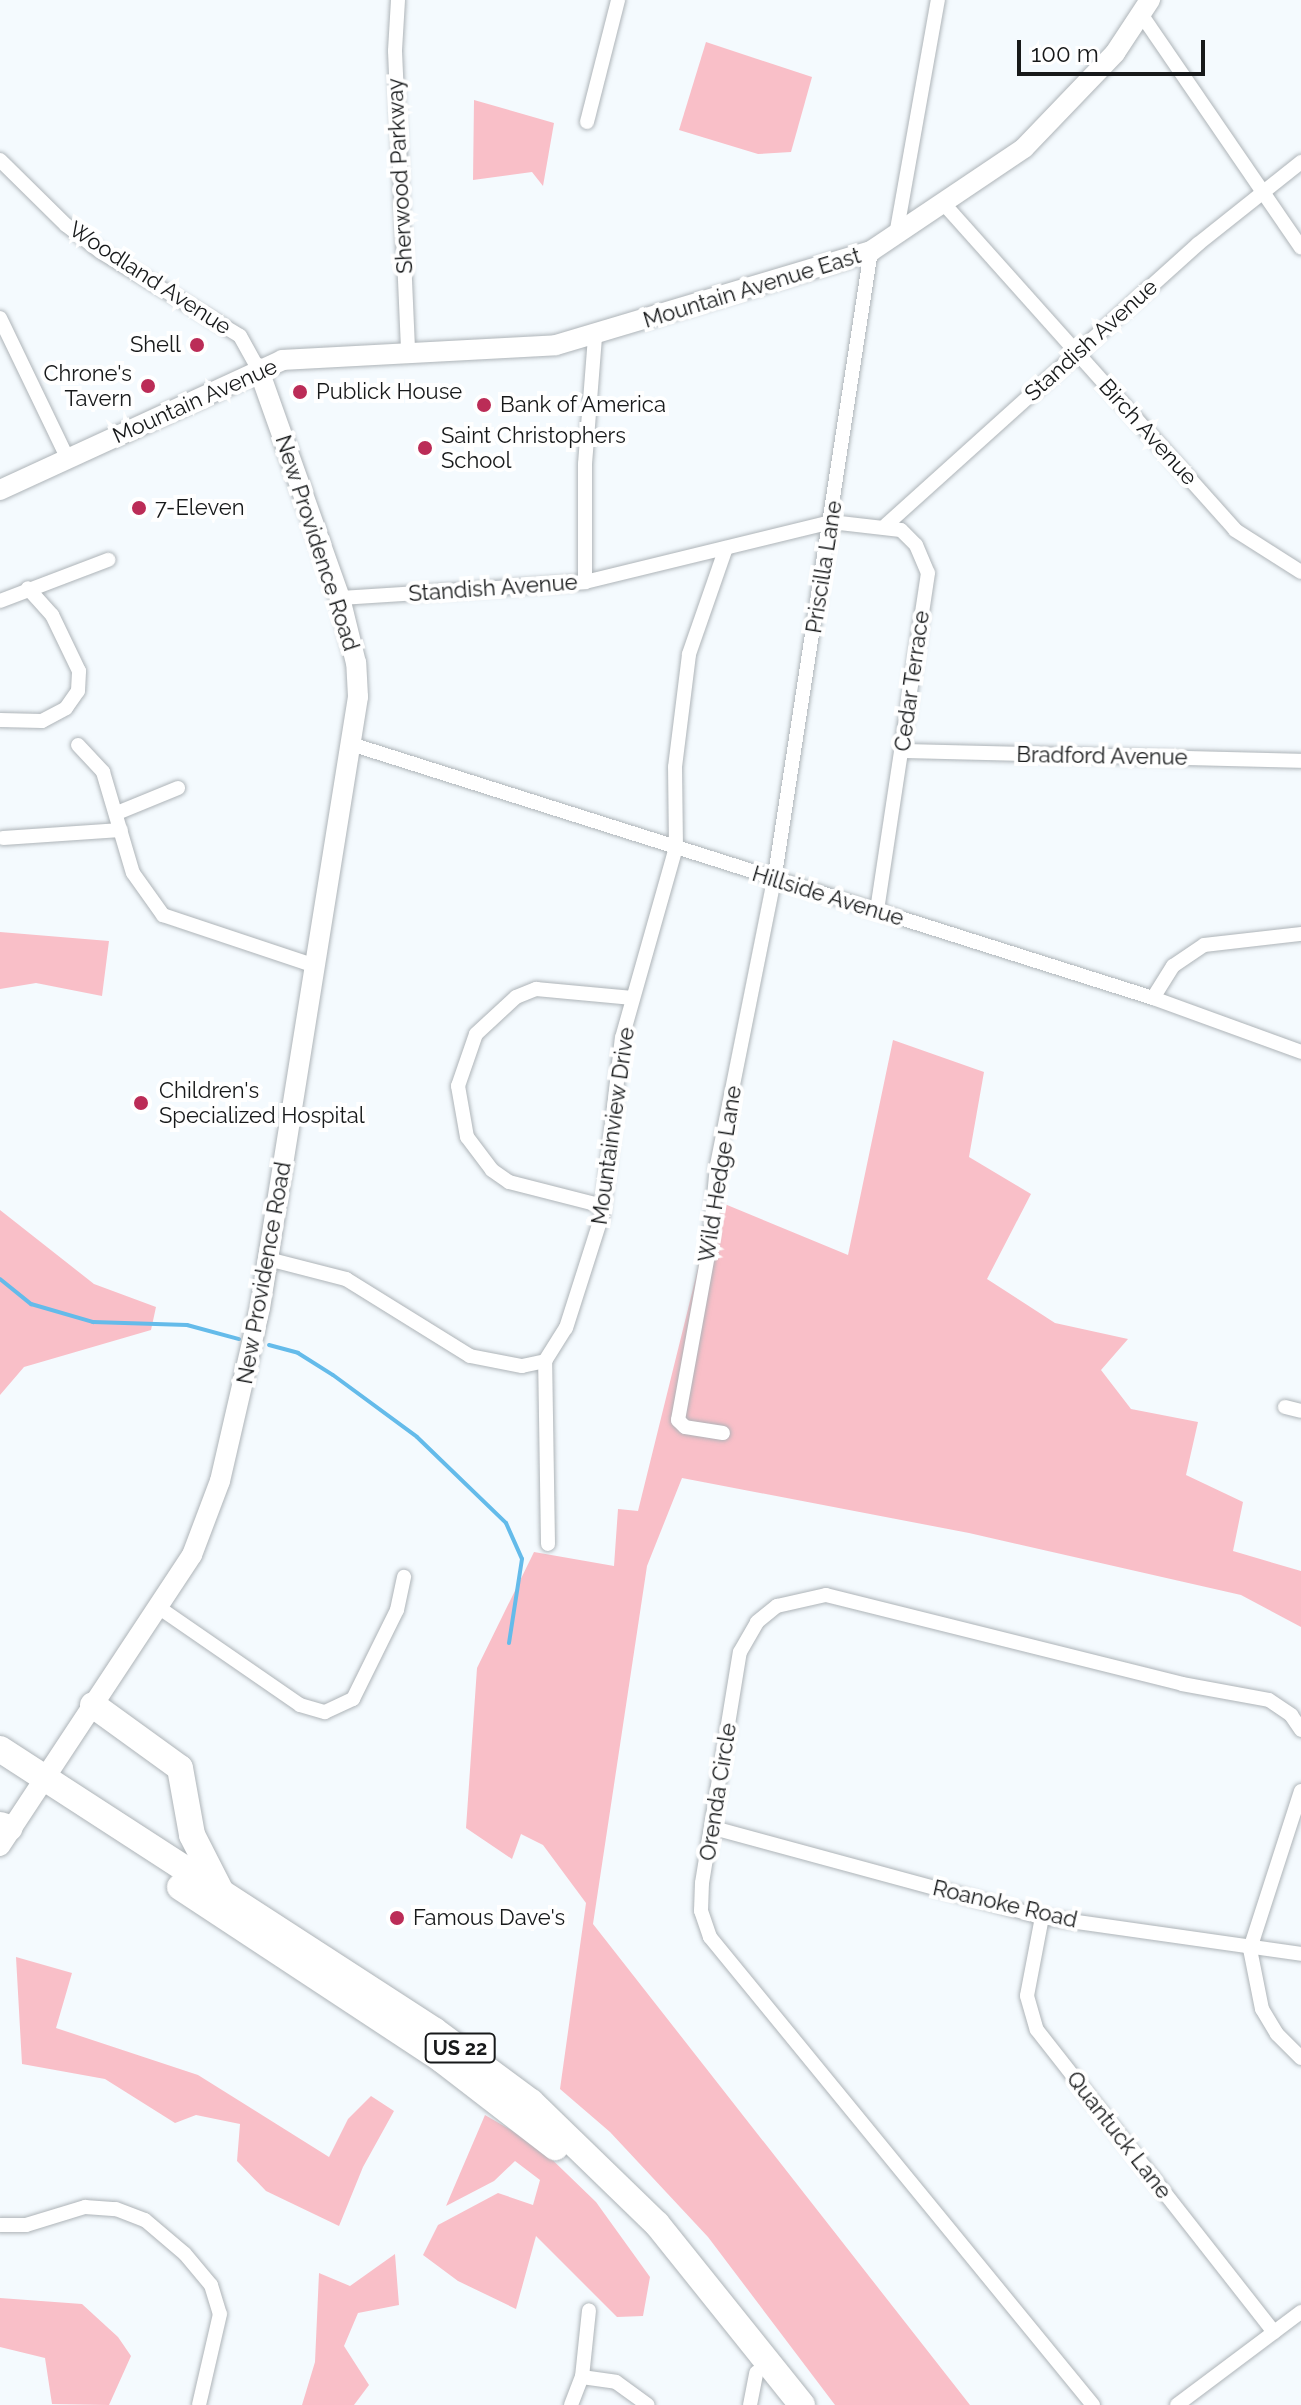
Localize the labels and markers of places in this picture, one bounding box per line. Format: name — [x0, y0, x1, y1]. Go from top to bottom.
place label: Shell — [130, 332, 181, 358]
marker: Shell — [188, 336, 206, 354]
place label: Chrone's Tavern — [43, 360, 132, 412]
marker: Chrone's Tavern — [139, 377, 157, 395]
place label: Publick House — [316, 379, 462, 405]
marker: Publick House — [291, 383, 309, 401]
place label: Bank of America — [500, 392, 667, 418]
marker: Bank of America — [475, 396, 493, 414]
place label: Saint Christophers School — [441, 422, 626, 474]
marker: Saint Christophers School — [416, 439, 434, 457]
place label: 7-Eleven — [155, 495, 244, 521]
marker: 7-Eleven — [130, 499, 148, 517]
place label: Children's Specialized Hospital — [159, 1077, 365, 1128]
marker: Children's Specialized Hospital — [130, 1092, 152, 1114]
place label: Famous Dave's — [413, 1905, 565, 1931]
marker: Famous Dave's — [388, 1909, 406, 1927]

